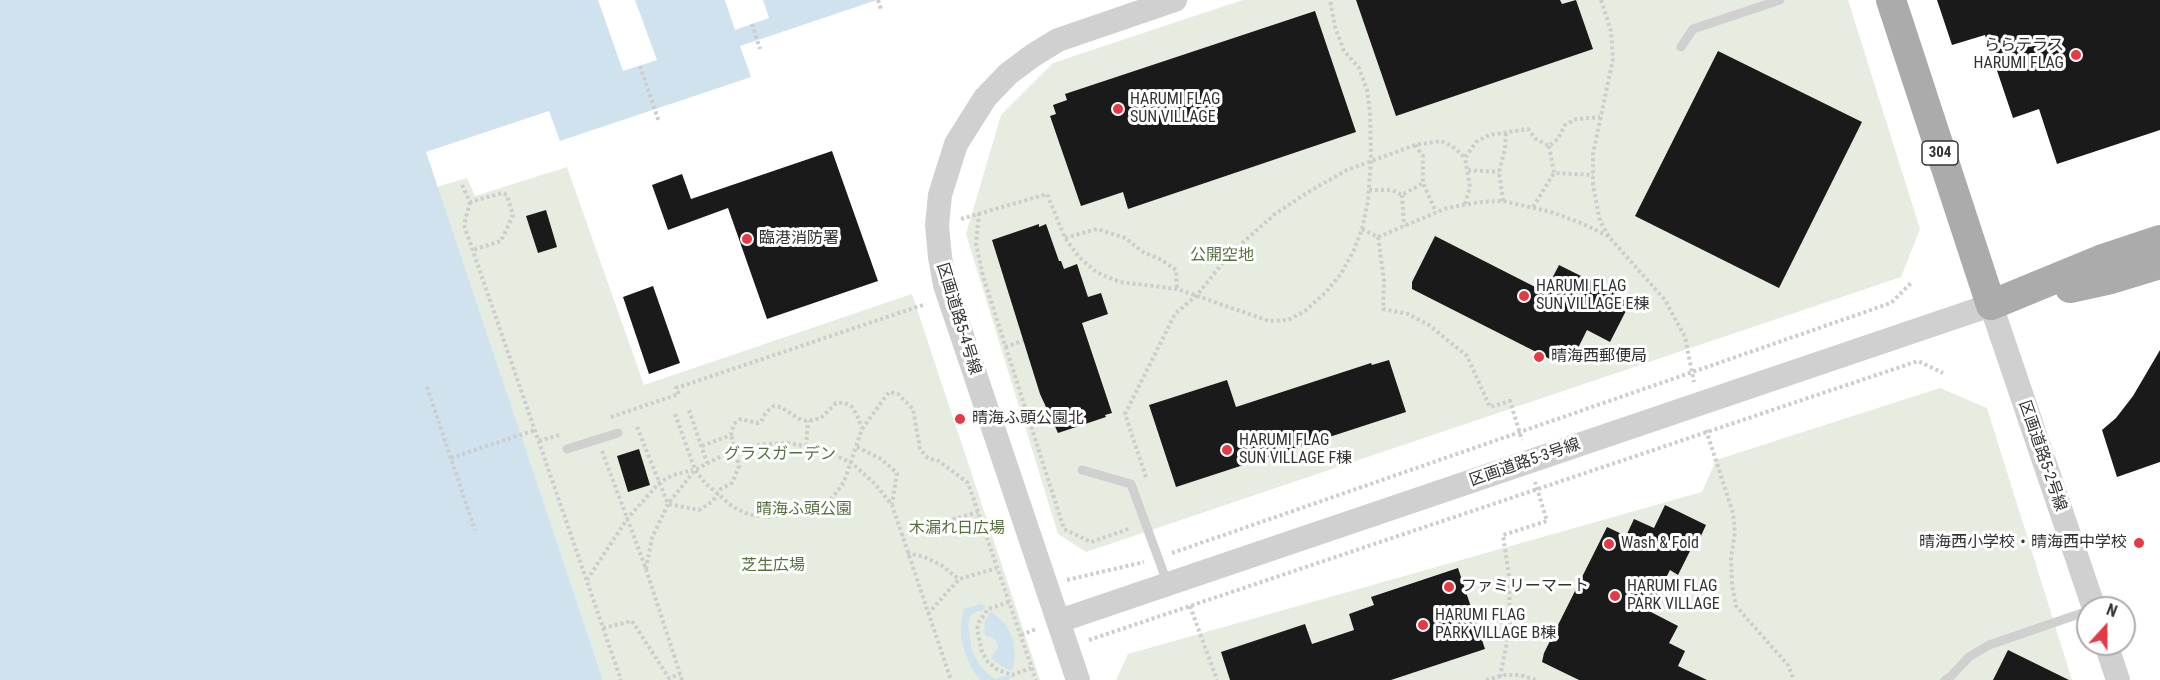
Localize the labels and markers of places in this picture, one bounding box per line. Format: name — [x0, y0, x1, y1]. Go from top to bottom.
place label: ららテラス HARUMI FLAG — [1973, 36, 2064, 74]
marker: ららテラス HARUMI FLAG — [2069, 48, 2083, 62]
place label: HARUMI FLAG SUN VILLAGE — [1130, 90, 1221, 128]
marker: HARUMI FLAG SUN VILLAGE — [1111, 102, 1125, 116]
place label: 臨港消防署 — [759, 229, 839, 249]
marker: 臨港消防署 — [740, 232, 754, 246]
place label: HARUMI FLAG SUN VILLAGE E棟 — [1536, 277, 1649, 315]
marker: HARUMI FLAG SUN VILLAGE E棟 — [1517, 289, 1531, 303]
place label: 晴海西郵便局 — [1551, 347, 1647, 367]
marker: 晴海西郵便局 — [1532, 350, 1546, 364]
place label: 晴海ふ頭公園北 — [972, 409, 1084, 429]
marker: 晴海ふ頭公園北 — [953, 412, 967, 426]
place label: HARUMI FLAG SUN VILLAGE F棟 — [1239, 431, 1352, 469]
marker: HARUMI FLAG SUN VILLAGE F棟 — [1220, 443, 1234, 457]
place label: 晴海西小学校・晴海西中学校 — [1919, 533, 2127, 553]
place label: Wash & Fold — [1621, 534, 1699, 554]
marker: 晴海西小学校・晴海西中学校 — [2132, 536, 2146, 550]
marker: Wash & Fold — [1602, 537, 1616, 551]
place label: ファミリーマート — [1461, 577, 1589, 597]
place label: HARUMI FLAG PARK VILLAGE — [1627, 577, 1720, 615]
marker: ファミリーマート — [1442, 580, 1456, 594]
marker: HARUMI FLAG PARK VILLAGE — [1608, 589, 1622, 603]
place label: HARUMI FLAG PARK VILLAGE B棟 — [1435, 606, 1556, 644]
marker: HARUMI FLAG PARK VILLAGE B棟 — [1416, 618, 1430, 632]

